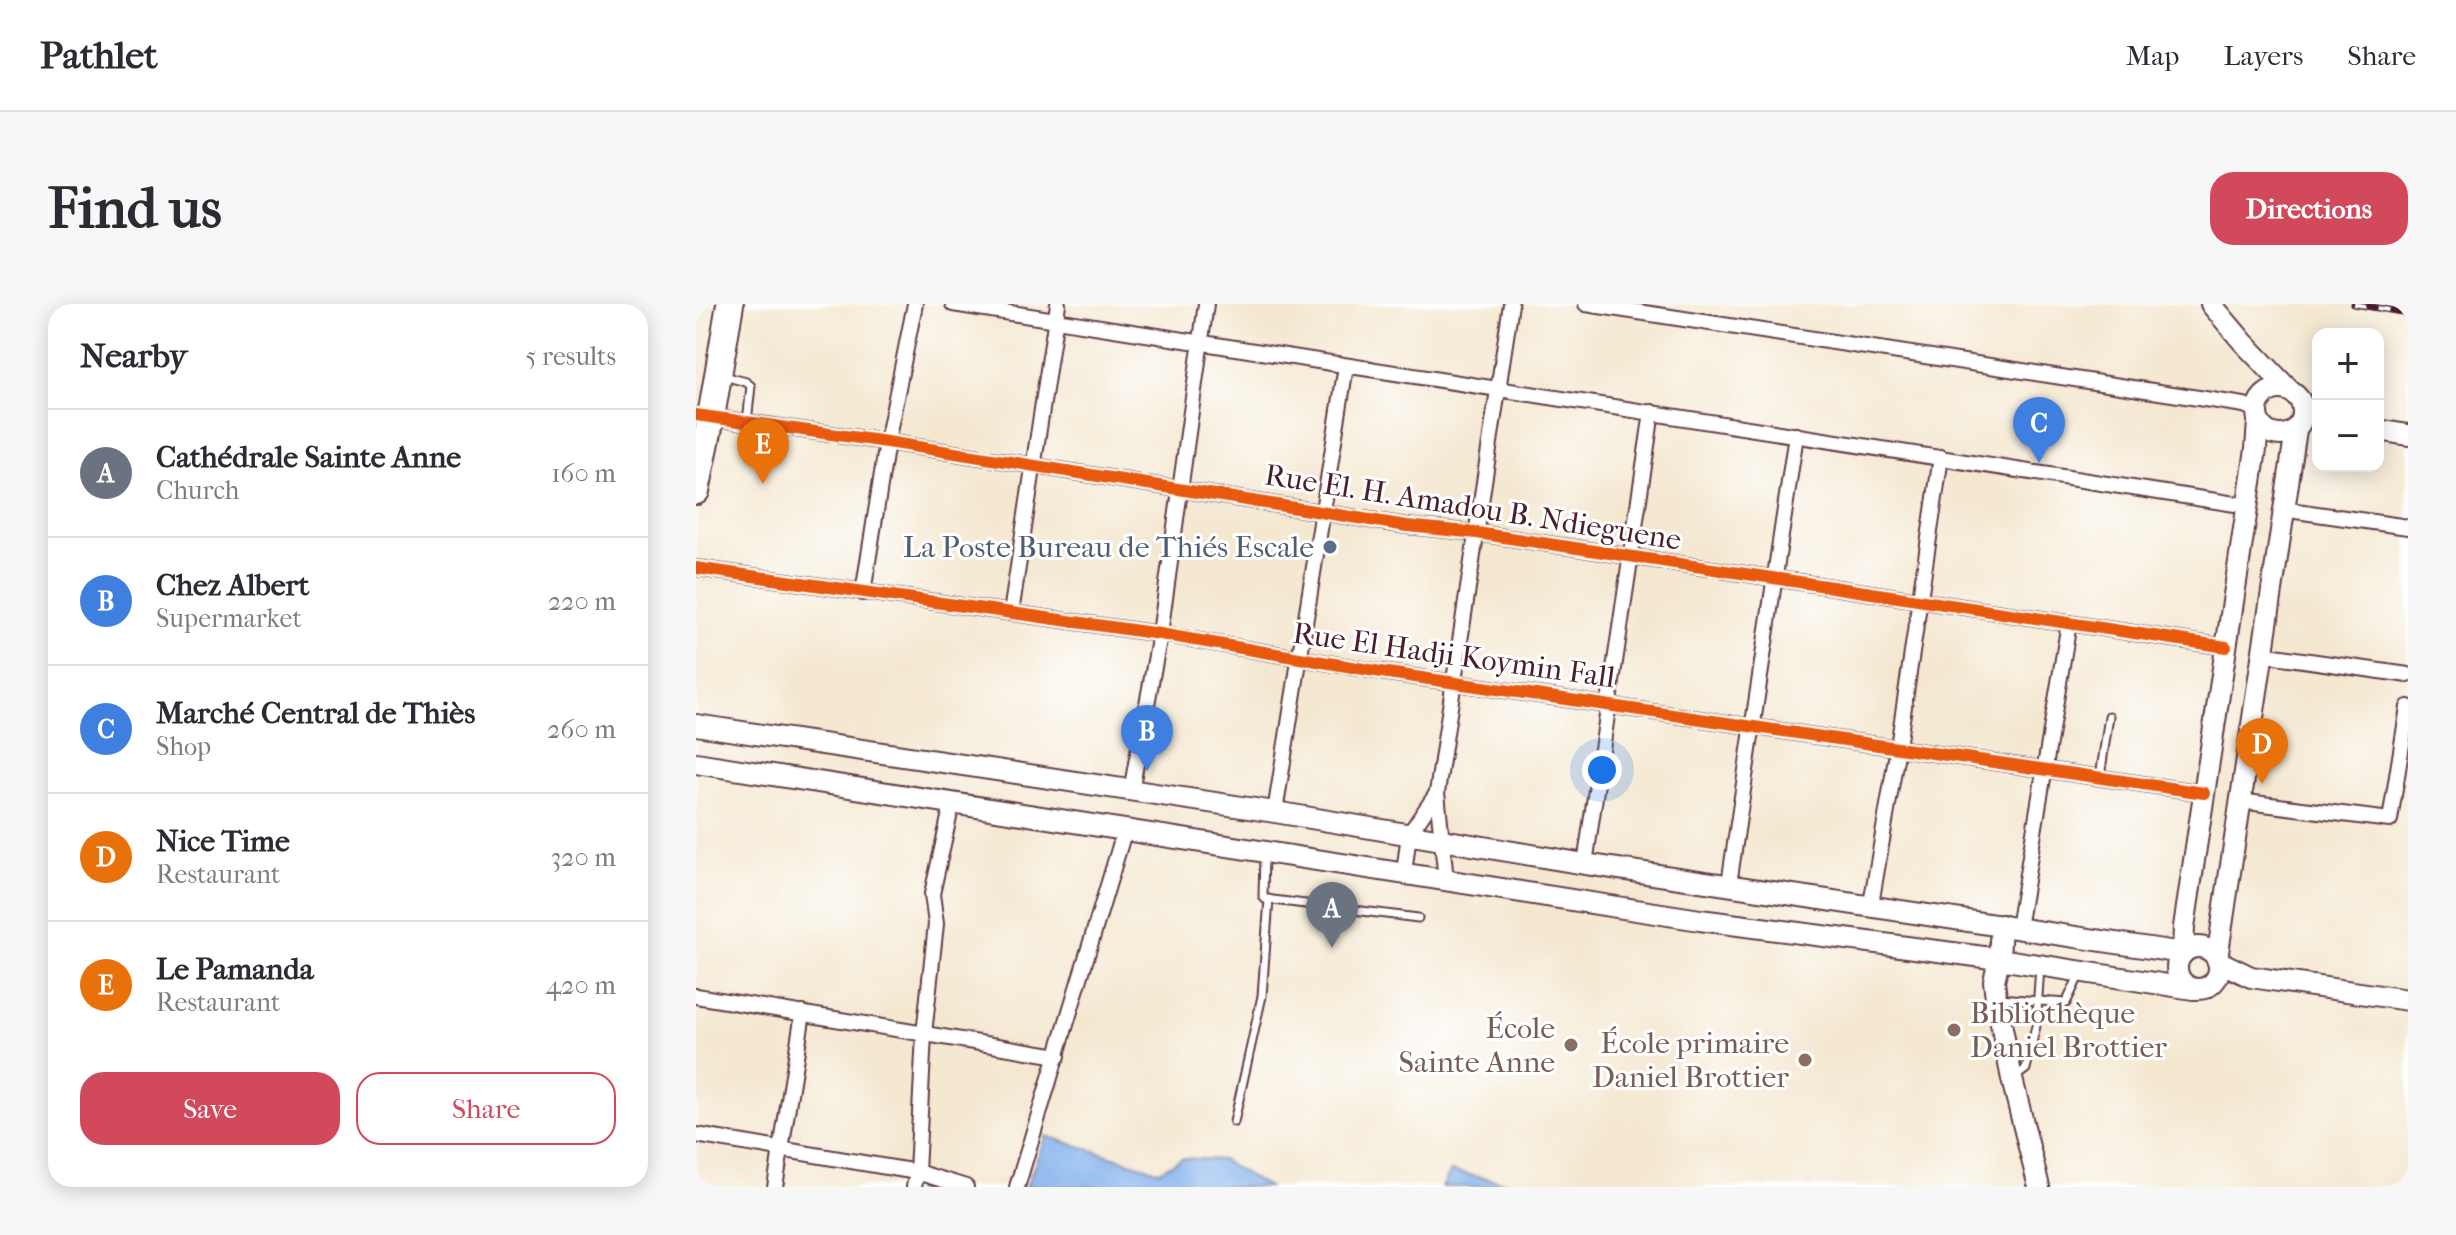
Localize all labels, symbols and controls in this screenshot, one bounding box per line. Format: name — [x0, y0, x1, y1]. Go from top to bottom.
text: Pathlet — [40, 33, 158, 78]
text: Map — [2126, 39, 2179, 72]
text: Layers — [2223, 39, 2303, 72]
text: Share — [2347, 39, 2416, 72]
button: Directions — [2210, 172, 2408, 245]
text: Find us — [48, 176, 222, 241]
map controls — [2312, 328, 2384, 472]
button: + — [2312, 328, 2384, 400]
text: Nearby — [80, 336, 187, 376]
text: 5 results — [525, 341, 616, 372]
pin: C — [2013, 397, 2065, 463]
button: − — [2312, 400, 2384, 472]
pin: E — [737, 418, 789, 484]
text: Cathédrale Sainte Anne — [156, 440, 461, 475]
street label: Rue El. H. Amadou B. Ndieguene — [1262, 457, 1684, 558]
text: A — [98, 458, 114, 489]
text: 160 m — [551, 458, 616, 489]
text: Church — [156, 475, 239, 506]
place label: La Poste Bureau de Thiés Escale — [903, 530, 1314, 565]
marker: La Poste Bureau de Thiés Escale — [1321, 538, 1339, 556]
text: Chez Albert — [156, 568, 309, 603]
text: B — [98, 586, 114, 617]
text: 220 m — [548, 586, 616, 617]
text: Supermarket — [156, 603, 302, 634]
street label: Rue El Hadji Koymin Fall — [1291, 616, 1617, 695]
text: Marché Central de Thiès — [156, 696, 475, 731]
pin: B — [1121, 705, 1173, 771]
text: C — [97, 714, 115, 745]
text: 260 m — [547, 714, 616, 745]
pin: D — [2236, 718, 2288, 784]
text: Shop — [156, 731, 211, 762]
your location — [1582, 750, 1622, 790]
text: Nice Time — [156, 824, 290, 859]
text: D — [96, 842, 116, 873]
text: 320 m — [550, 842, 616, 873]
text: Restaurant — [156, 859, 280, 890]
pin: A — [1306, 882, 1358, 948]
text: Le Pamanda — [156, 952, 314, 987]
text: E — [98, 970, 114, 1001]
text: 420 m — [546, 970, 616, 1001]
text: Restaurant — [156, 987, 280, 1018]
place label: Bibliothèque Daniel Brottier — [1970, 996, 2167, 1065]
place label: École Sainte Anne — [1399, 1011, 1555, 1080]
marker: Bibliothèque Daniel Brottier — [1945, 1021, 1963, 1039]
place label: École primaire Daniel Brottier — [1592, 1026, 1789, 1095]
marker: École Sainte Anne — [1562, 1036, 1580, 1054]
marker: École primaire Daniel Brottier — [1796, 1051, 1814, 1069]
button: Save — [80, 1072, 340, 1145]
button: Share — [356, 1072, 616, 1145]

